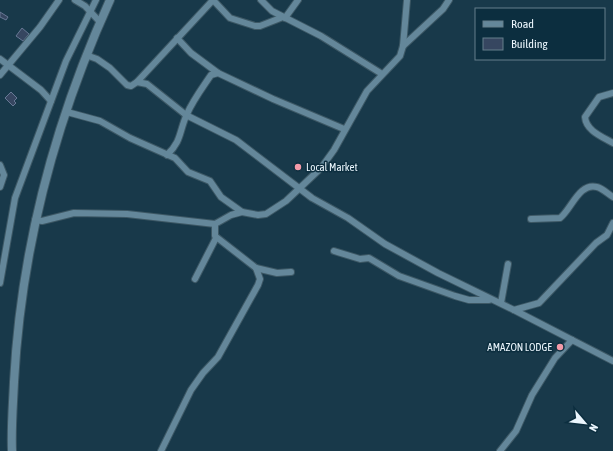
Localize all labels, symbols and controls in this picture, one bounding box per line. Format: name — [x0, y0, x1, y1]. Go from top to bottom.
legend — [475, 8, 605, 60]
text: Road — [511, 17, 534, 31]
text: Building — [511, 37, 549, 51]
place label: Local Market — [306, 161, 358, 173]
marker: Local Market — [293, 162, 303, 172]
place label: AMAZON LODGE — [487, 341, 552, 353]
marker: AMAZON LODGE — [555, 342, 565, 352]
north arrow — [565, 403, 605, 443]
text: N — [587, 422, 601, 433]

